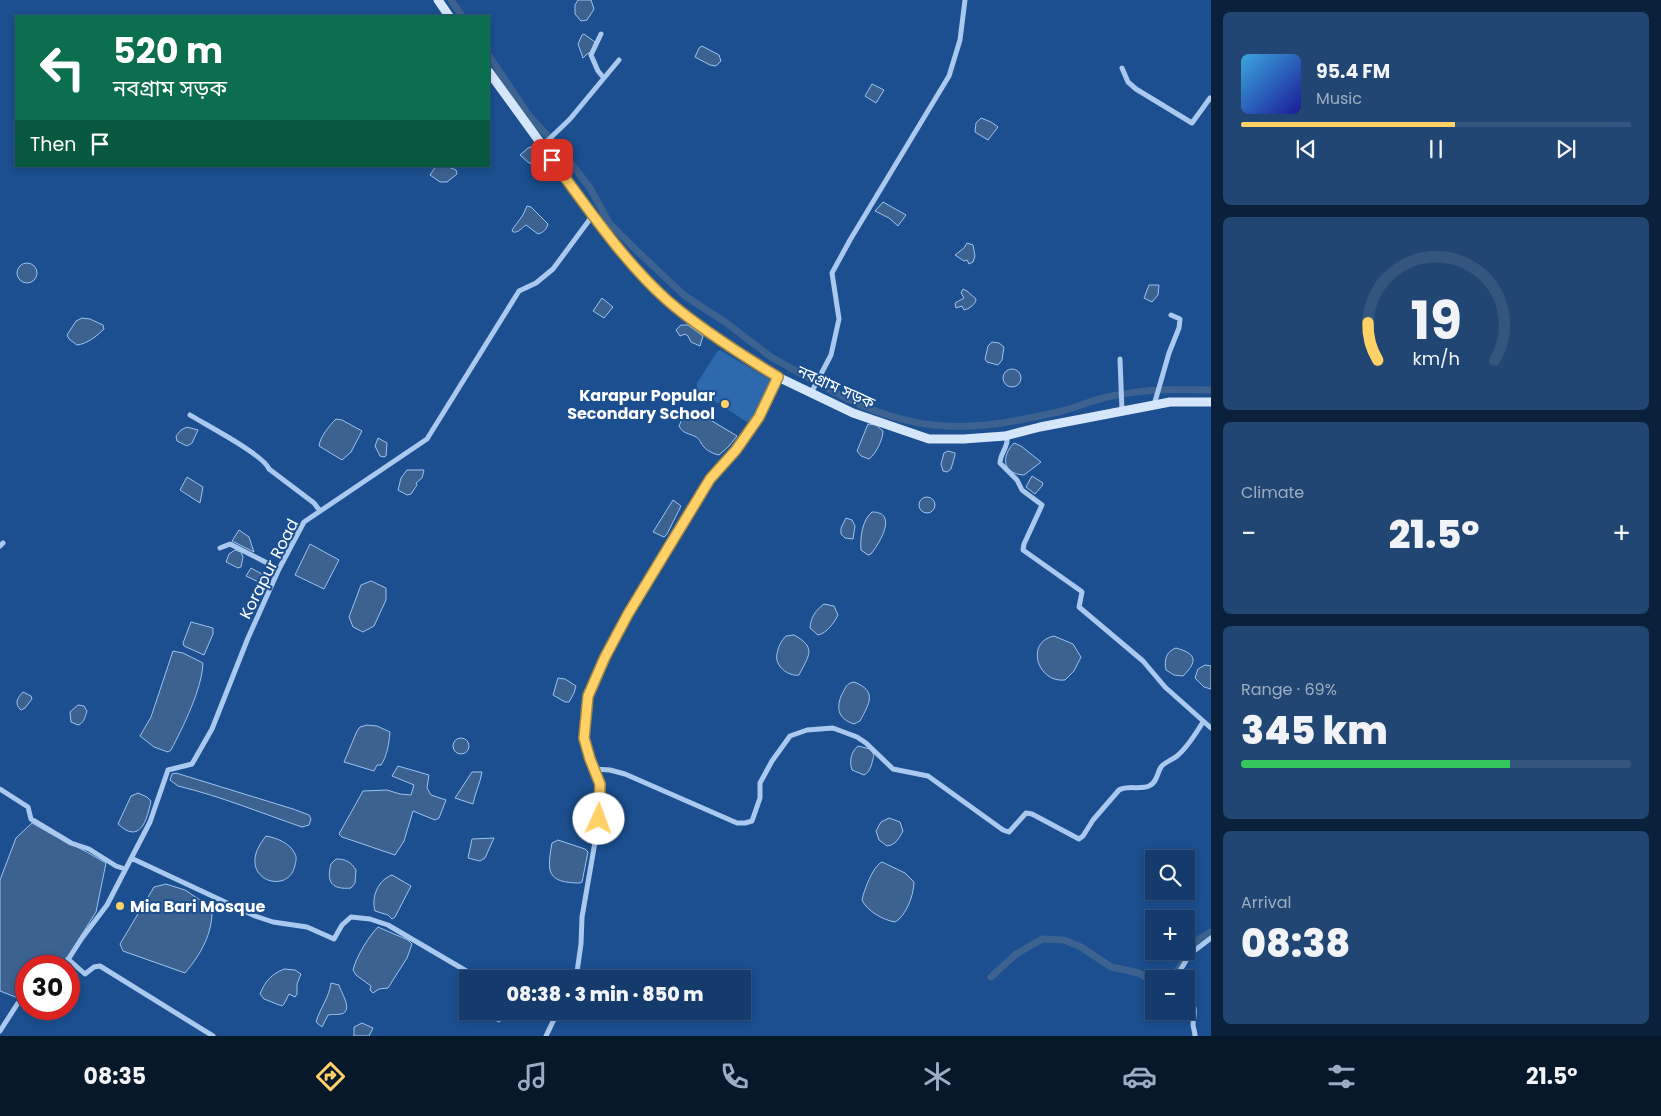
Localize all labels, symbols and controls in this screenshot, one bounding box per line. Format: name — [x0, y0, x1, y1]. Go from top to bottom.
text: 520 m — [113, 26, 223, 75]
icon: left — [30, 35, 95, 100]
text: 95.4 FM — [1316, 58, 1390, 85]
text: নবগ্রাম সড়ক — [113, 73, 227, 104]
text: Music — [1316, 87, 1362, 110]
icon: arrive — [86, 130, 114, 158]
text: Then — [30, 131, 76, 158]
icon: previous — [1292, 135, 1320, 163]
icon: pause — [1422, 135, 1450, 163]
icon: next — [1552, 135, 1580, 163]
pin — [531, 139, 573, 181]
icon: arrive — [538, 146, 566, 174]
text: 19 — [1410, 284, 1462, 357]
text: km/h — [1412, 346, 1460, 371]
street label: নবগ্রাম সড়ক — [793, 359, 880, 415]
place label: Karapur Popular Secondary School — [567, 384, 715, 425]
marker: Karapur Popular Secondary School — [719, 398, 731, 410]
text: Climate — [1241, 481, 1304, 504]
text: 21.5° — [1389, 508, 1480, 561]
text: − — [1241, 514, 1256, 553]
text: + — [1612, 514, 1631, 553]
street label: Korapur Road — [234, 515, 304, 623]
text: Range · 69% — [1241, 678, 1337, 701]
text: 345 km — [1241, 704, 1388, 757]
position arrow — [572, 792, 624, 844]
map controls — [1145, 850, 1195, 1020]
button: search — [1145, 850, 1195, 900]
text: Arrival — [1241, 891, 1291, 914]
place label: Mia Bari Mosque — [130, 895, 265, 918]
marker: Mia Bari Mosque — [114, 900, 126, 912]
button: + — [1145, 910, 1195, 960]
text: 08:38 — [1241, 917, 1350, 970]
speed limit sign: 30 — [15, 955, 80, 1020]
button: − — [1145, 970, 1195, 1020]
text: 08:38 · 3 min · 850 m — [506, 981, 704, 1008]
icon: directions — [313, 1059, 348, 1094]
icon: music — [515, 1059, 550, 1094]
icon: phone — [717, 1059, 752, 1094]
icon: climate — [920, 1059, 955, 1094]
icon: car — [1122, 1059, 1157, 1094]
icon: filters — [1324, 1059, 1359, 1094]
text: 08:35 — [84, 1061, 146, 1092]
text: 21.5° — [1526, 1061, 1577, 1092]

